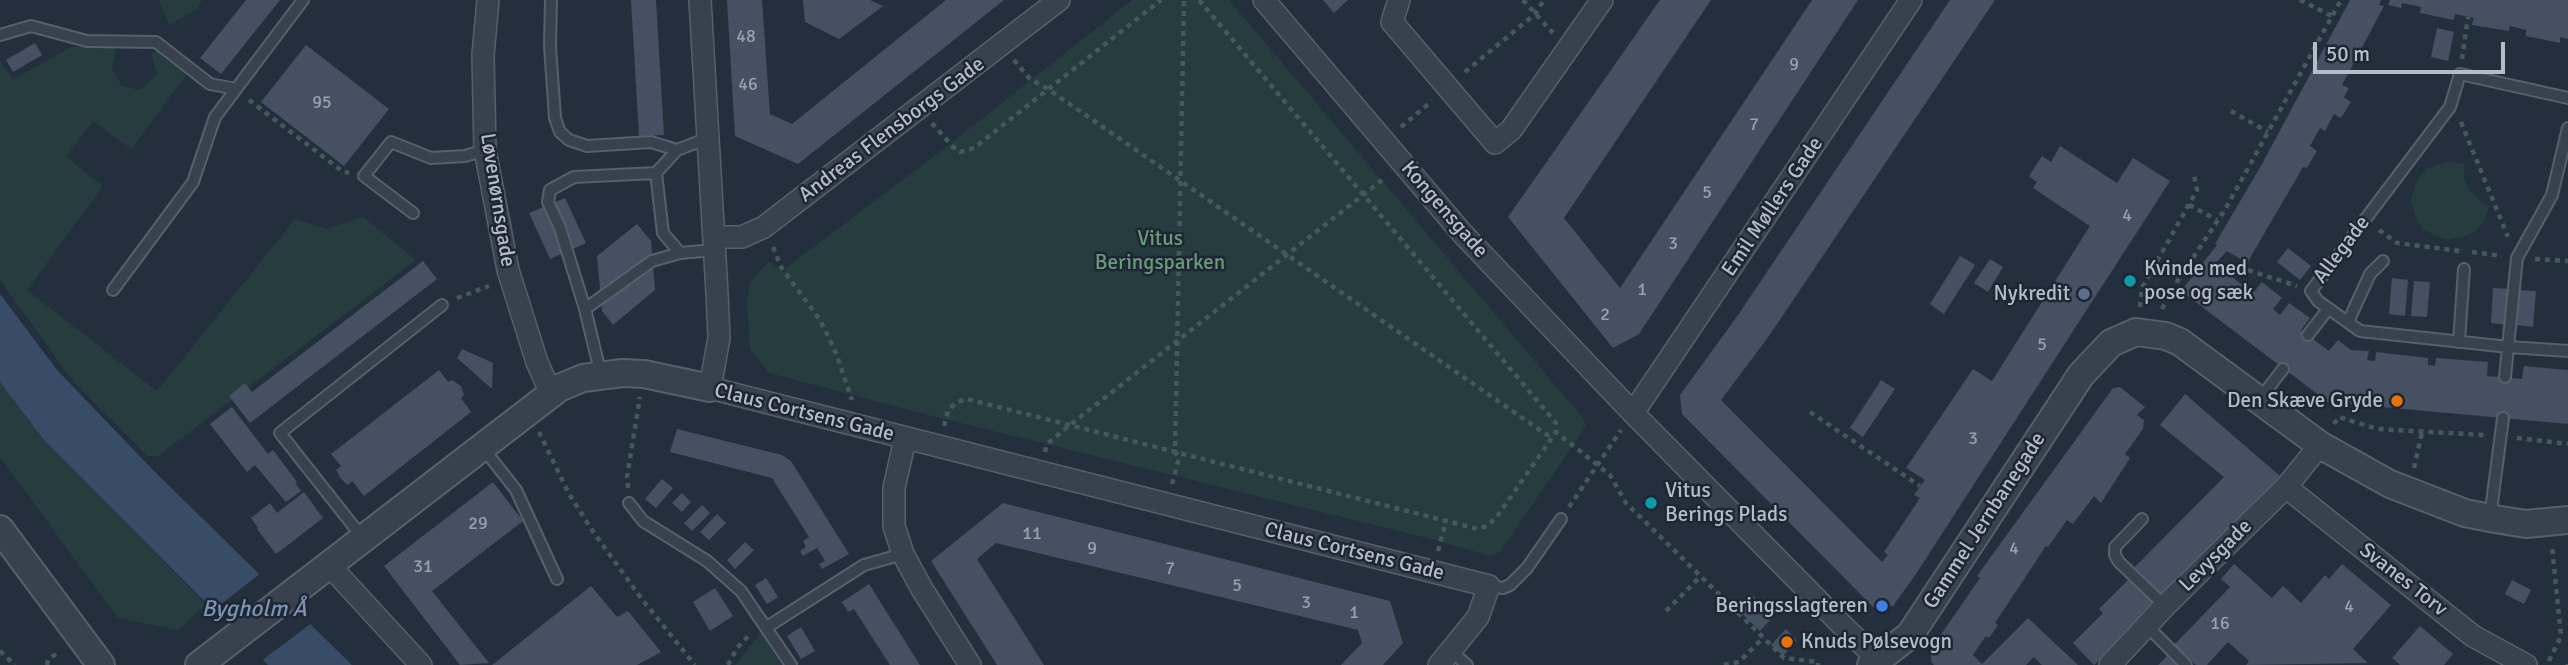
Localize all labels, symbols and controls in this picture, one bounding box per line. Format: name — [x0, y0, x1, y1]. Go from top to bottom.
house number: 48 — [736, 26, 756, 48]
scale bar — [2316, 28, 2508, 72]
text: 50 m — [2326, 41, 2370, 67]
street label: Andreas Flensborgs Gade — [794, 52, 990, 208]
house number: 9 — [1789, 54, 1799, 76]
house number: 46 — [738, 74, 758, 96]
house number: 95 — [312, 92, 332, 114]
house number: 7 — [1749, 114, 1759, 136]
street label: Løvenørnsgade — [474, 131, 520, 269]
street label: Emil Møllers Gade — [1717, 133, 1829, 281]
street label: Kongensgade — [1395, 156, 1493, 264]
house number: 5 — [1702, 182, 1712, 204]
house number: 4 — [2122, 205, 2132, 227]
street label: Allegade — [2308, 211, 2376, 289]
park label: Vitus Beringsparken — [1095, 226, 1225, 276]
house number: 3 — [1668, 233, 1678, 255]
place label: Kvinde med pose og sæk — [2144, 256, 2253, 306]
marker: Kvinde med pose og sæk — [2122, 273, 2138, 289]
house number: 1 — [1637, 279, 1647, 301]
place label: Nykredit — [1994, 281, 2070, 307]
marker: Nykredit — [2076, 286, 2092, 302]
house number: 2 — [1600, 304, 1610, 326]
house number: 5 — [2037, 334, 2047, 356]
street label: Claus Cortsens Gade — [711, 378, 897, 448]
place label: Den Skæve Gryde — [2227, 388, 2383, 414]
marker: Den Skæve Gryde — [2389, 393, 2405, 409]
street label: Gammel Jernbanegade — [1919, 428, 2051, 614]
house number: 3 — [1968, 428, 1978, 450]
place label: Vitus Berings Plads — [1665, 478, 1787, 528]
marker: Vitus Berings Plads — [1643, 495, 1659, 511]
house number: 29 — [468, 513, 488, 535]
street label: Levysgade — [2174, 514, 2258, 598]
street label: Claus Cortsens Gade — [1261, 517, 1447, 587]
house number: 11 — [1022, 523, 1042, 545]
house number: 9 — [1087, 538, 1097, 560]
house number: 4 — [2009, 538, 2019, 560]
street label: Svanes Torv — [2354, 538, 2452, 622]
house number: 31 — [413, 556, 433, 578]
house number: 7 — [1165, 558, 1175, 580]
house number: 5 — [1232, 575, 1242, 597]
house number: 3 — [1301, 592, 1311, 614]
place label: Beringsslagteren — [1715, 593, 1868, 619]
water label: Bygholm Å — [201, 596, 307, 624]
house number: 4 — [2344, 596, 2354, 618]
marker: Beringsslagteren — [1874, 598, 1890, 614]
house number: 1 — [1349, 602, 1359, 624]
house number: 16 — [2210, 613, 2230, 635]
place label: Knuds Pølsevogn — [1801, 629, 1952, 655]
marker: Knuds Pølsevogn — [1779, 634, 1795, 650]

